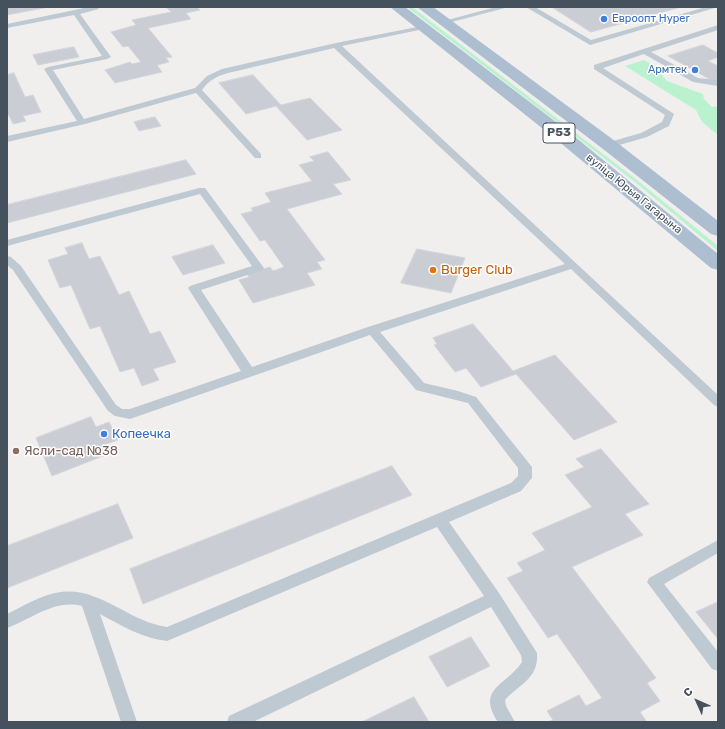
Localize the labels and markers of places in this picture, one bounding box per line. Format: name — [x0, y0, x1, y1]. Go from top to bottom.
place label: Евроопт Hyper — [612, 12, 690, 26]
marker: Евроопт Hyper — [599, 14, 609, 24]
place label: Армтек — [648, 63, 687, 77]
marker: Армтек — [690, 65, 700, 75]
place label: Burger Club — [441, 262, 513, 278]
marker: Burger Club — [428, 265, 438, 275]
place label: Копеечка — [112, 426, 171, 442]
marker: Копеечка — [99, 429, 109, 439]
place label: Ясли-сад №38 — [24, 443, 118, 459]
marker: Ясли-сад №38 — [11, 446, 21, 456]

